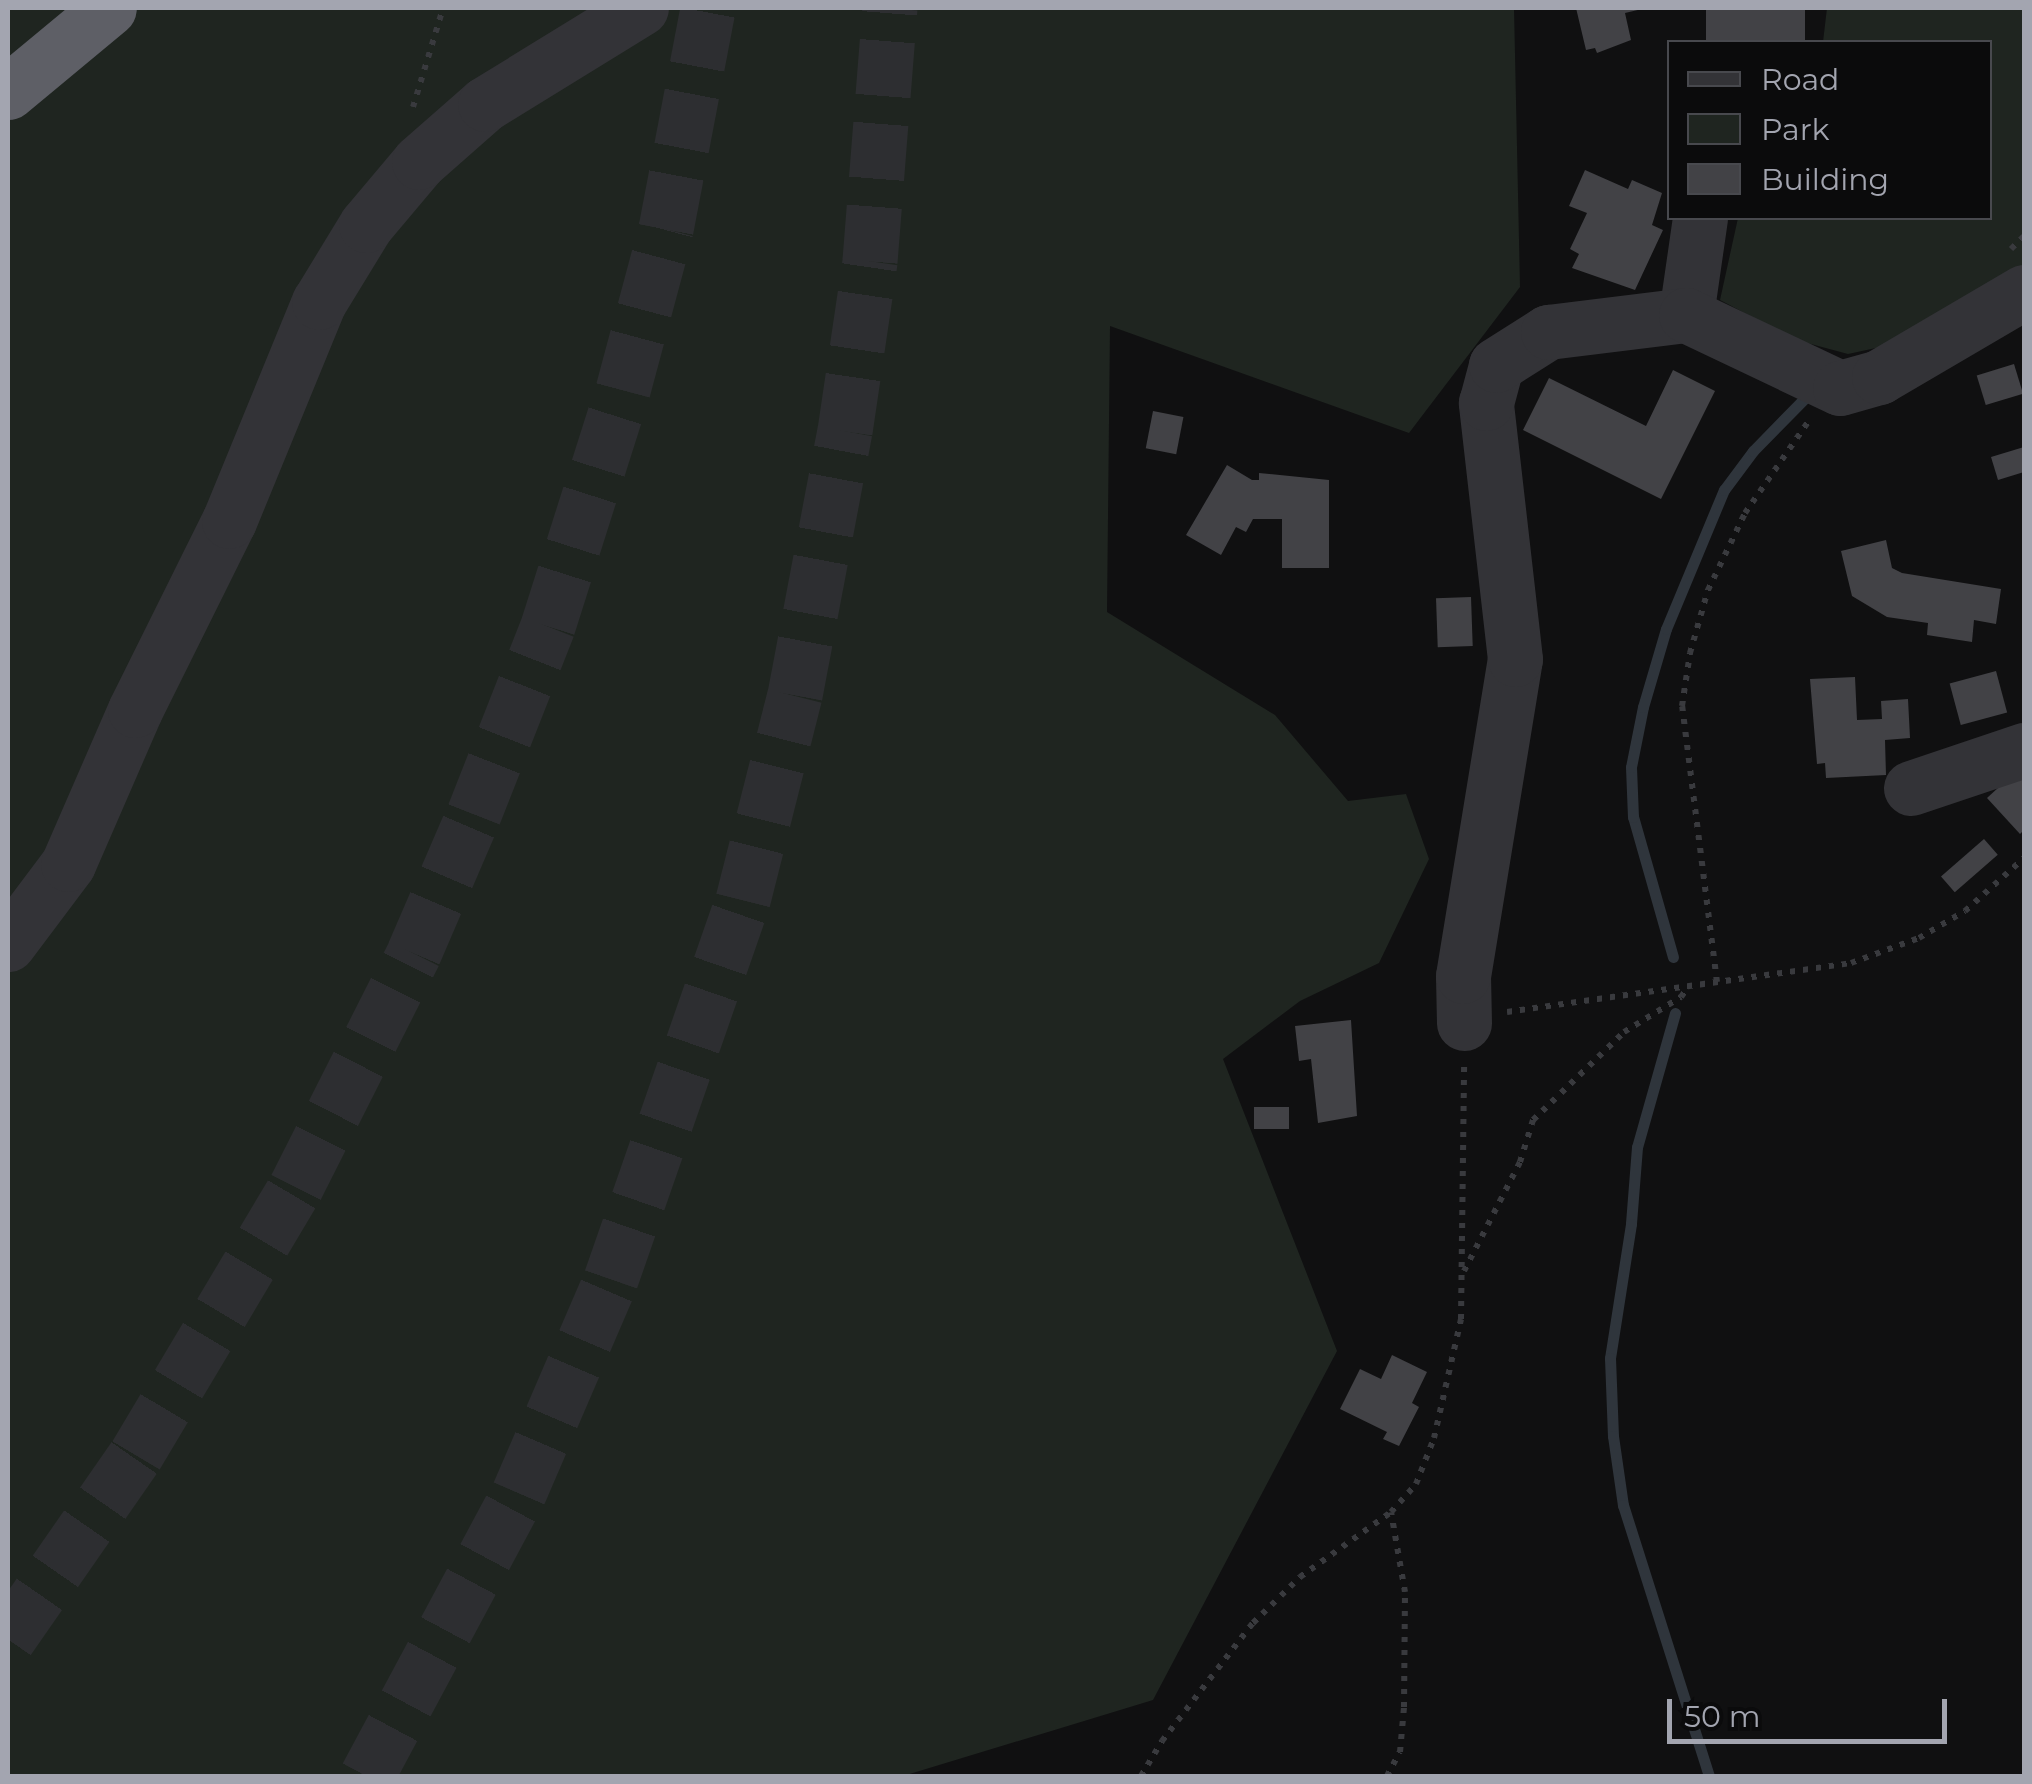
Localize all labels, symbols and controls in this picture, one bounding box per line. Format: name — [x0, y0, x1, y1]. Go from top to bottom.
legend — [1667, 40, 1992, 220]
text: Road — [1761, 61, 1839, 98]
text: Park — [1761, 111, 1830, 148]
text: Building — [1761, 161, 1889, 198]
scale bar — [1672, 1679, 1952, 1741]
text: 50 m — [1684, 1698, 1761, 1735]

